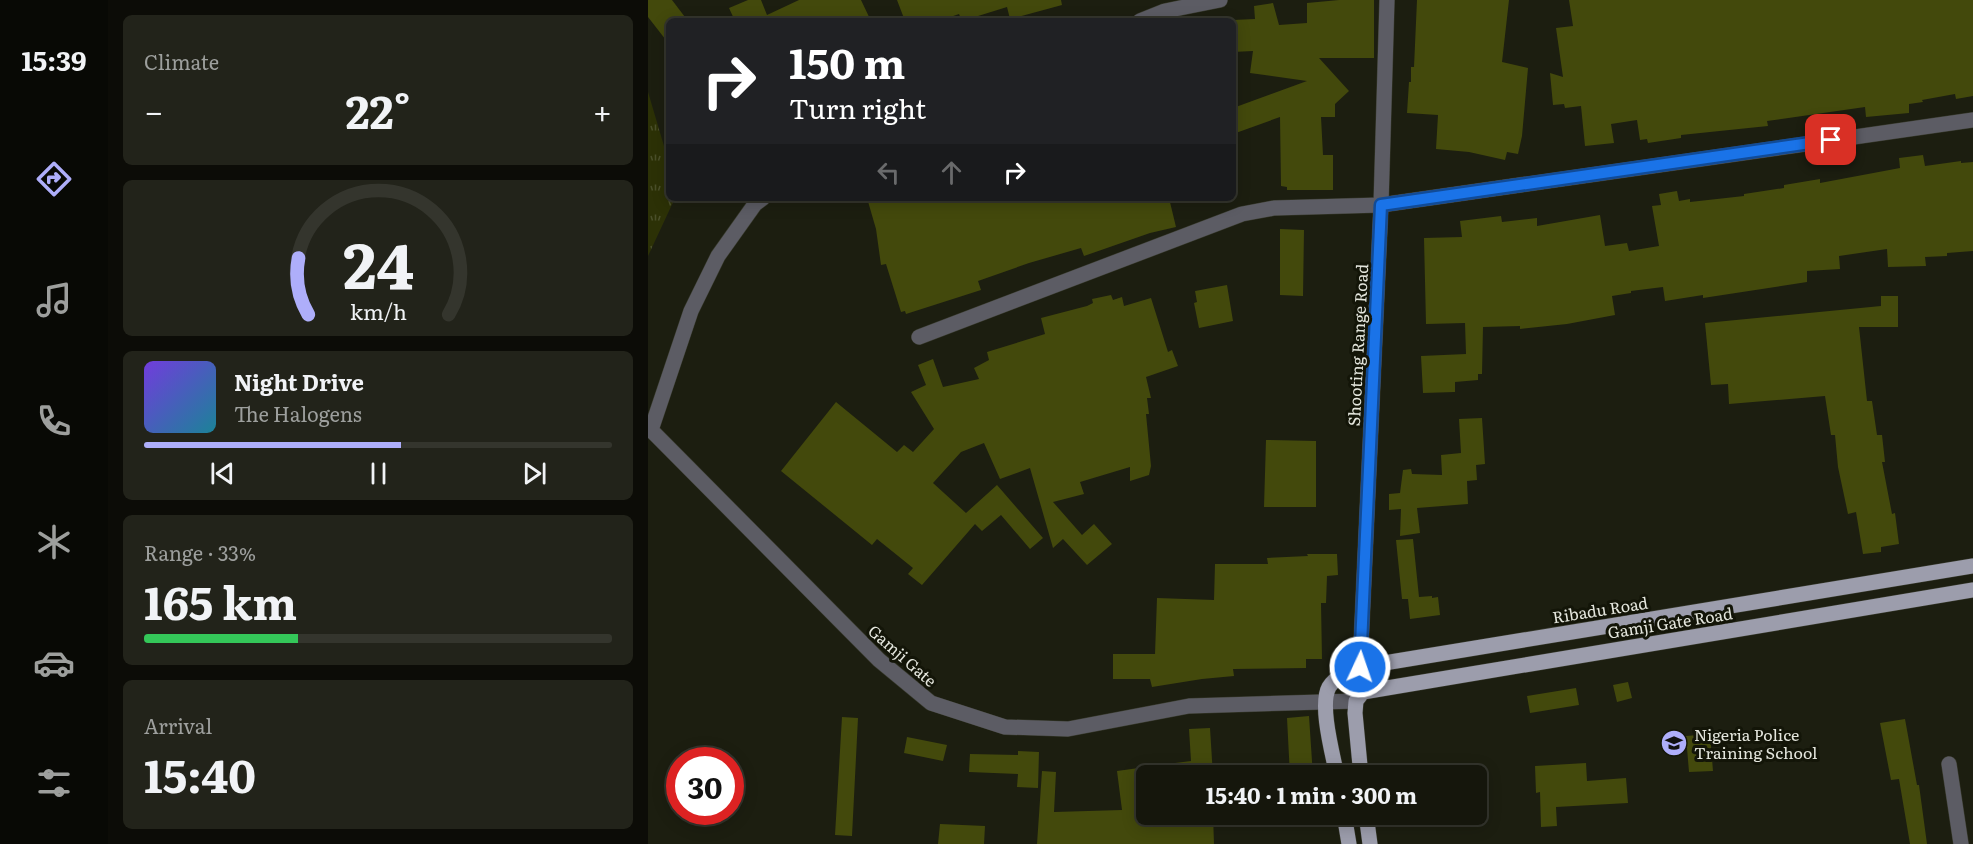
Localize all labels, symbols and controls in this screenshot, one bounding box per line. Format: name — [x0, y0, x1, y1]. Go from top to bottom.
text: 150 m — [789, 30, 905, 92]
text: 15:39 — [21, 39, 87, 79]
icon: right — [690, 42, 768, 120]
text: Climate — [144, 46, 219, 76]
text: 22° — [345, 76, 411, 143]
text: − — [144, 85, 163, 134]
text: + — [593, 85, 612, 134]
text: Turn right — [789, 87, 926, 127]
pin — [1805, 114, 1856, 165]
icon: arrive — [1814, 123, 1847, 156]
icon: left — [872, 156, 905, 189]
icon: ahead — [935, 156, 968, 189]
icon: right — [998, 156, 1031, 189]
icon: directions — [33, 158, 75, 200]
text: 24 — [342, 216, 414, 308]
street label: Shooting Range Road — [1341, 263, 1373, 427]
icon: music — [33, 279, 75, 321]
text: km/h — [349, 295, 407, 327]
text: Night Drive — [234, 365, 364, 398]
text: The Halogens — [234, 398, 362, 428]
icon: phone — [33, 400, 75, 442]
icon: previous — [206, 457, 239, 490]
icon: pause — [362, 457, 395, 490]
icon: next — [518, 457, 551, 490]
icon: climate — [33, 521, 75, 563]
text: Range · 33% — [144, 537, 256, 567]
text: 165 km — [144, 567, 297, 634]
street label: Ribadu Road — [1550, 590, 1650, 628]
street label: Gamji Gate Road — [1606, 600, 1734, 644]
street label: Gamji Gate — [863, 618, 943, 692]
position arrow — [1328, 635, 1392, 699]
icon: car — [33, 642, 75, 684]
text: Arrival — [144, 710, 212, 740]
place label: Nigeria Police Training School — [1694, 722, 1817, 764]
school or university icon: Nigeria Police Training School — [1659, 728, 1689, 758]
text: 15:40 — [144, 740, 256, 807]
speed limit sign: 30 — [666, 747, 744, 825]
icon: filters — [33, 762, 75, 804]
text: 15:40 · 1 min · 300 m — [1206, 778, 1417, 811]

